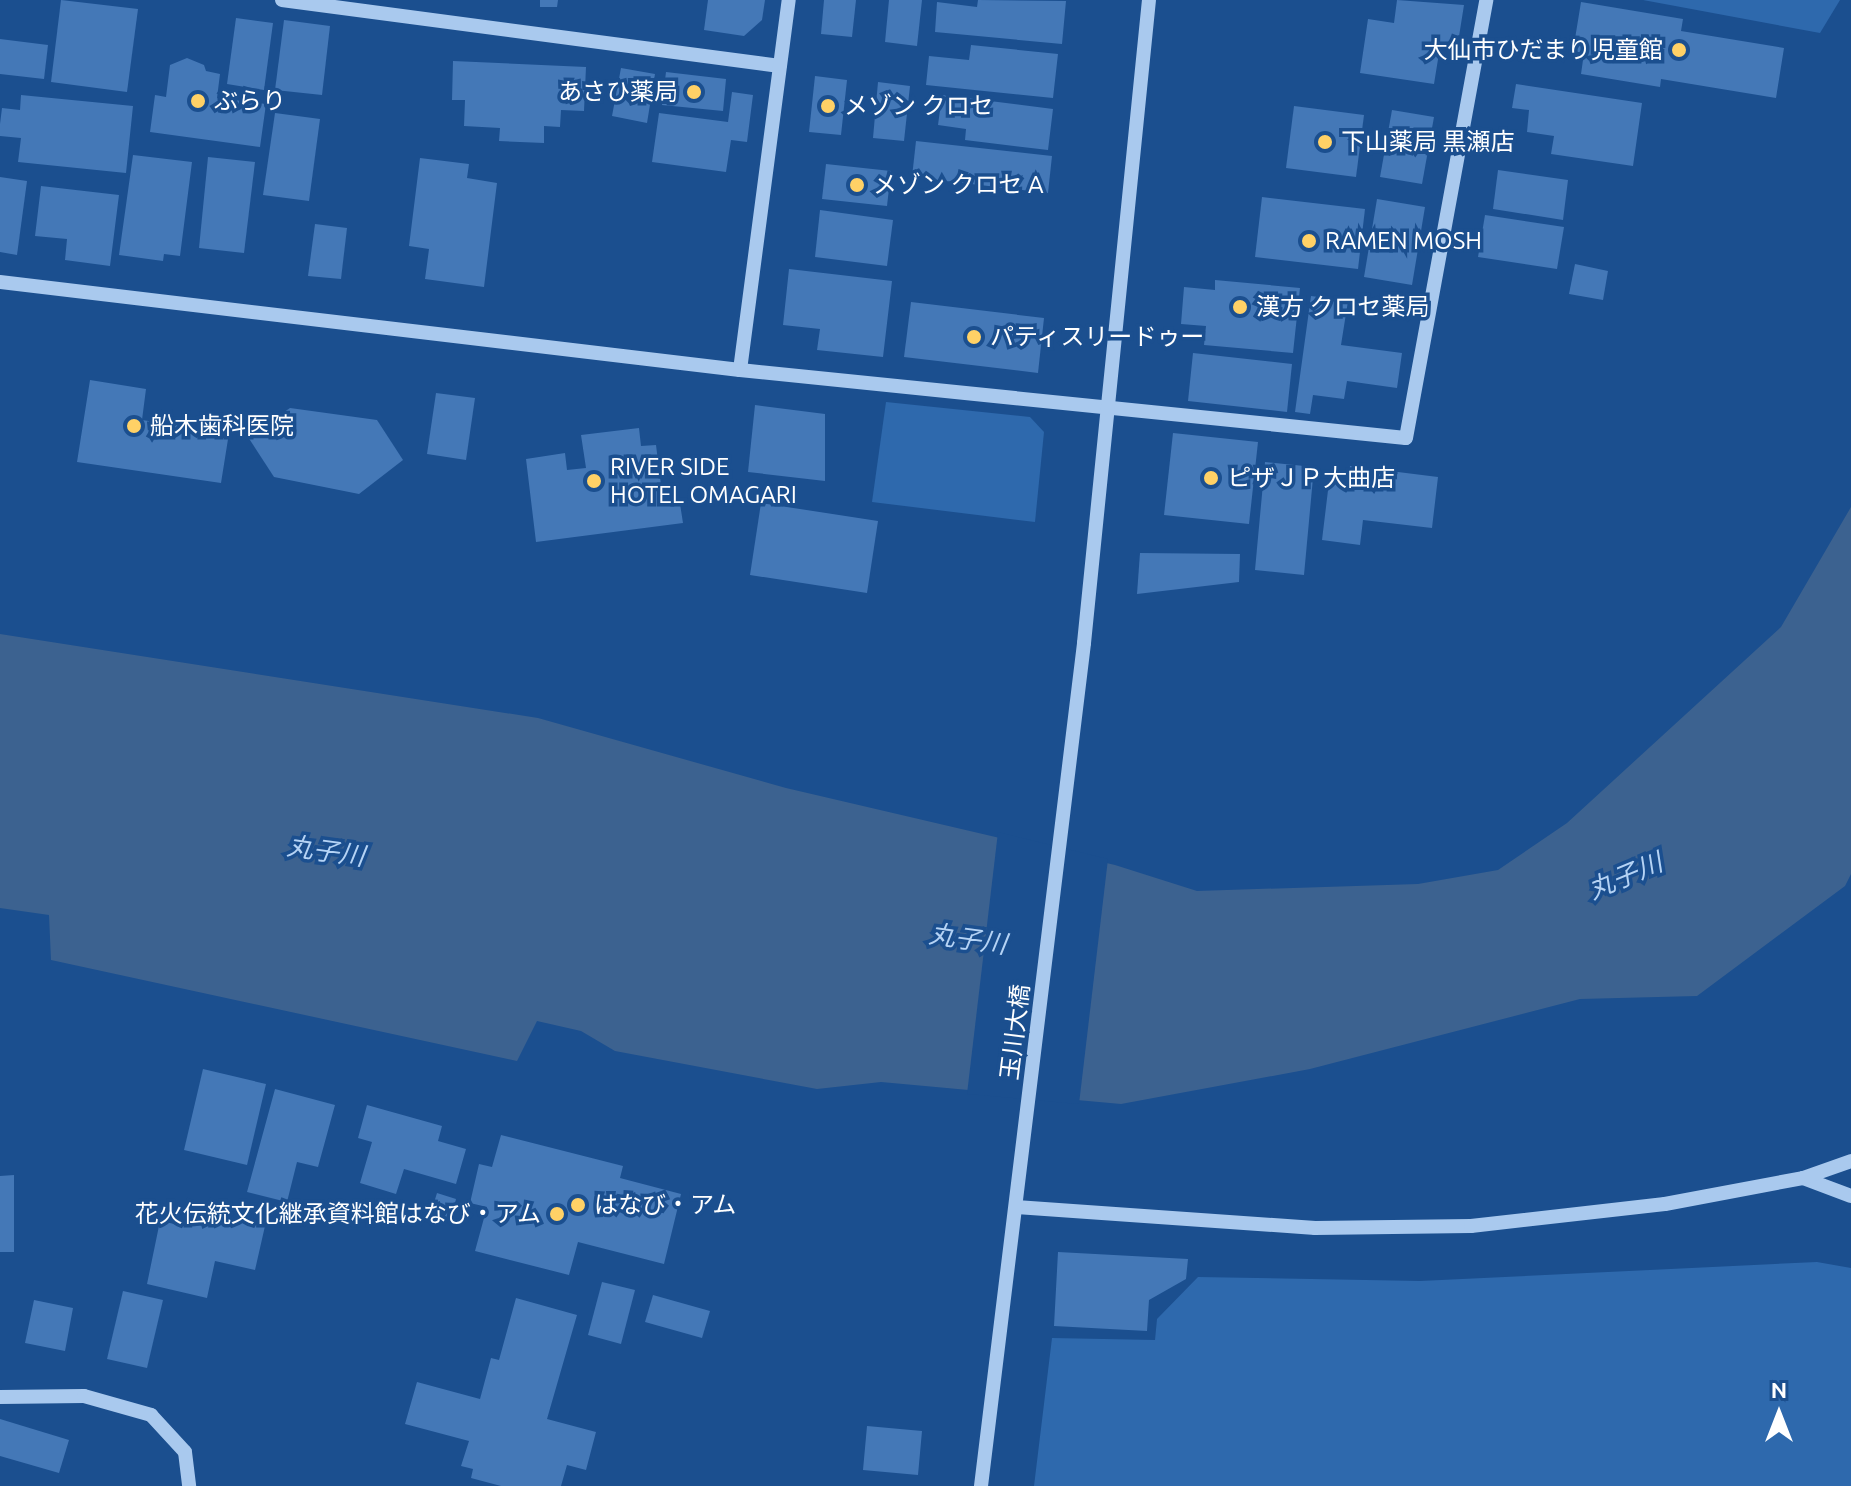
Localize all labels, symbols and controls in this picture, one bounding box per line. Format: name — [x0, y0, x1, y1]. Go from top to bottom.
place label: 大仙市ひだまり児童館 — [1423, 36, 1663, 64]
marker: 大仙市ひだまり児童館 — [1670, 41, 1688, 59]
place label: あさひ薬局 — [558, 78, 678, 106]
marker: あさひ薬局 — [685, 83, 703, 101]
place label: ぶらり — [214, 87, 286, 115]
marker: ぶらり — [189, 92, 207, 110]
place label: メゾン クロセ — [844, 92, 993, 120]
marker: メゾン クロセ — [819, 97, 837, 115]
place label: 下山薬局 黒瀬店 — [1341, 128, 1514, 156]
marker: 下山薬局 黒瀬店 — [1316, 133, 1334, 151]
place label: メゾン クロセ A — [873, 171, 1044, 199]
marker: メゾン クロセ A — [848, 176, 866, 194]
place label: RAMEN MOSH — [1325, 227, 1482, 255]
marker: RAMEN MOSH — [1300, 232, 1318, 250]
place label: 漢方 クロセ薬局 — [1256, 293, 1429, 321]
marker: 漢方 クロセ薬局 — [1231, 298, 1249, 316]
place label: パティスリードゥー — [990, 323, 1206, 351]
marker: パティスリードゥー — [965, 328, 983, 346]
place label: 船木歯科医院 — [150, 412, 294, 440]
marker: 船木歯科医院 — [125, 417, 143, 435]
place label: RIVER SIDE HOTEL OMAGARI — [610, 453, 797, 509]
place label: ピザＪＰ大曲店 — [1227, 464, 1395, 492]
marker: ピザＪＰ大曲店 — [1202, 469, 1220, 487]
marker: RIVER SIDE HOTEL OMAGARI — [585, 472, 603, 490]
water label: 丸子川 — [285, 830, 367, 872]
water label: 丸子川 — [1583, 846, 1667, 906]
water label: 丸子川 — [927, 918, 1009, 960]
street label: 玉川大橋 — [995, 983, 1035, 1081]
place label: はなび・アム — [594, 1191, 738, 1219]
marker: はなび・アム — [569, 1196, 587, 1214]
place label: 花火伝統文化継承資料館はなび・アム — [133, 1200, 541, 1228]
marker: 花火伝統文化継承資料館はなび・アム — [548, 1205, 566, 1223]
north arrow — [1739, 1374, 1819, 1454]
text: N — [1771, 1377, 1787, 1402]

